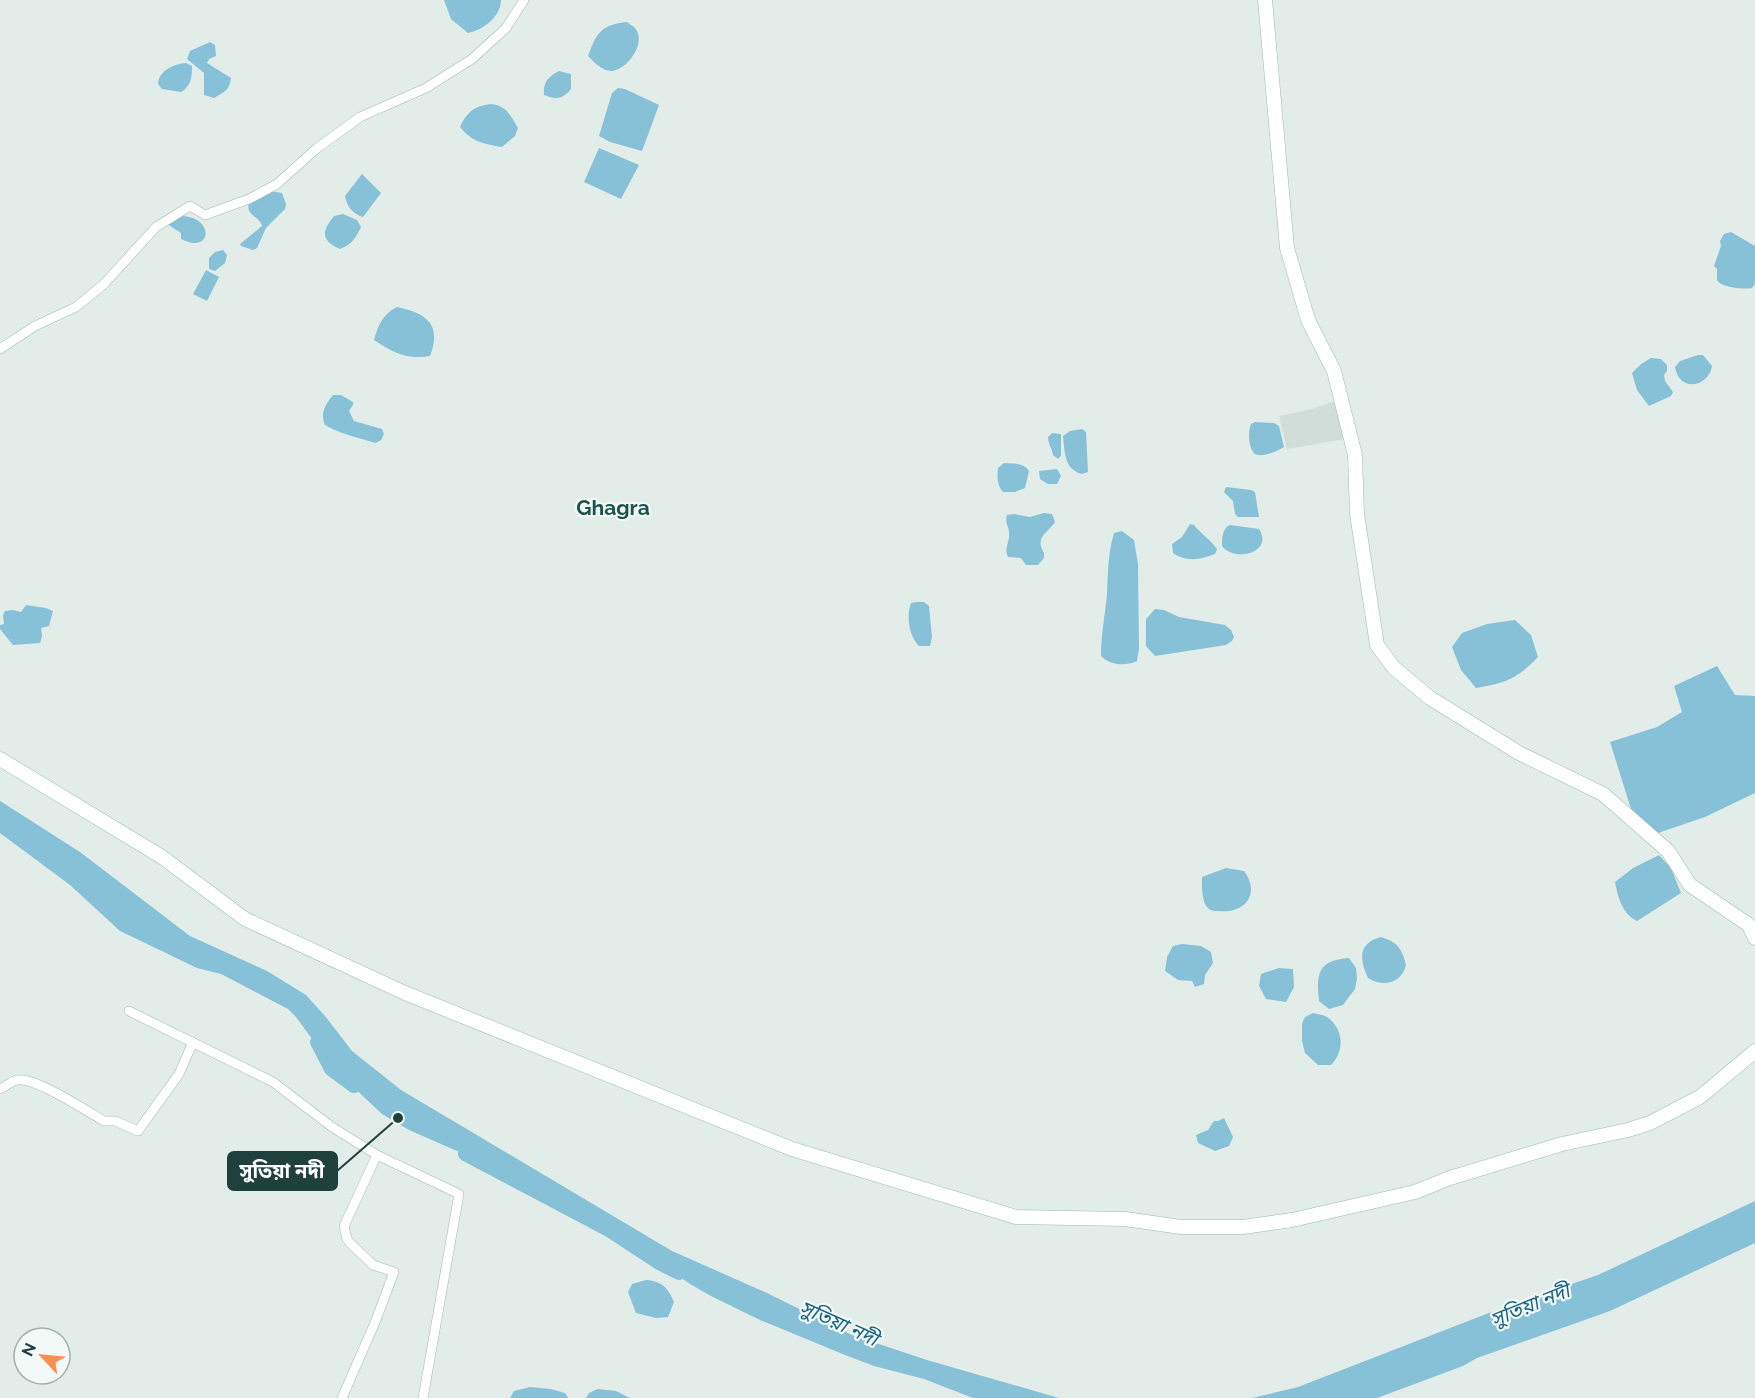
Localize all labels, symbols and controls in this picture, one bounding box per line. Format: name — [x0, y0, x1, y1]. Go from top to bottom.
district label: Ghagra — [576, 495, 650, 520]
callout: সুতিয়া নদী — [228, 1152, 337, 1190]
text: সুতিয়া নদী — [239, 1159, 325, 1183]
water label: সুতিয়া নদী — [1487, 1277, 1576, 1332]
water label: সুতিয়া নদী — [796, 1295, 885, 1352]
north arrow — [12, 1326, 72, 1386]
text: N — [18, 1340, 40, 1359]

